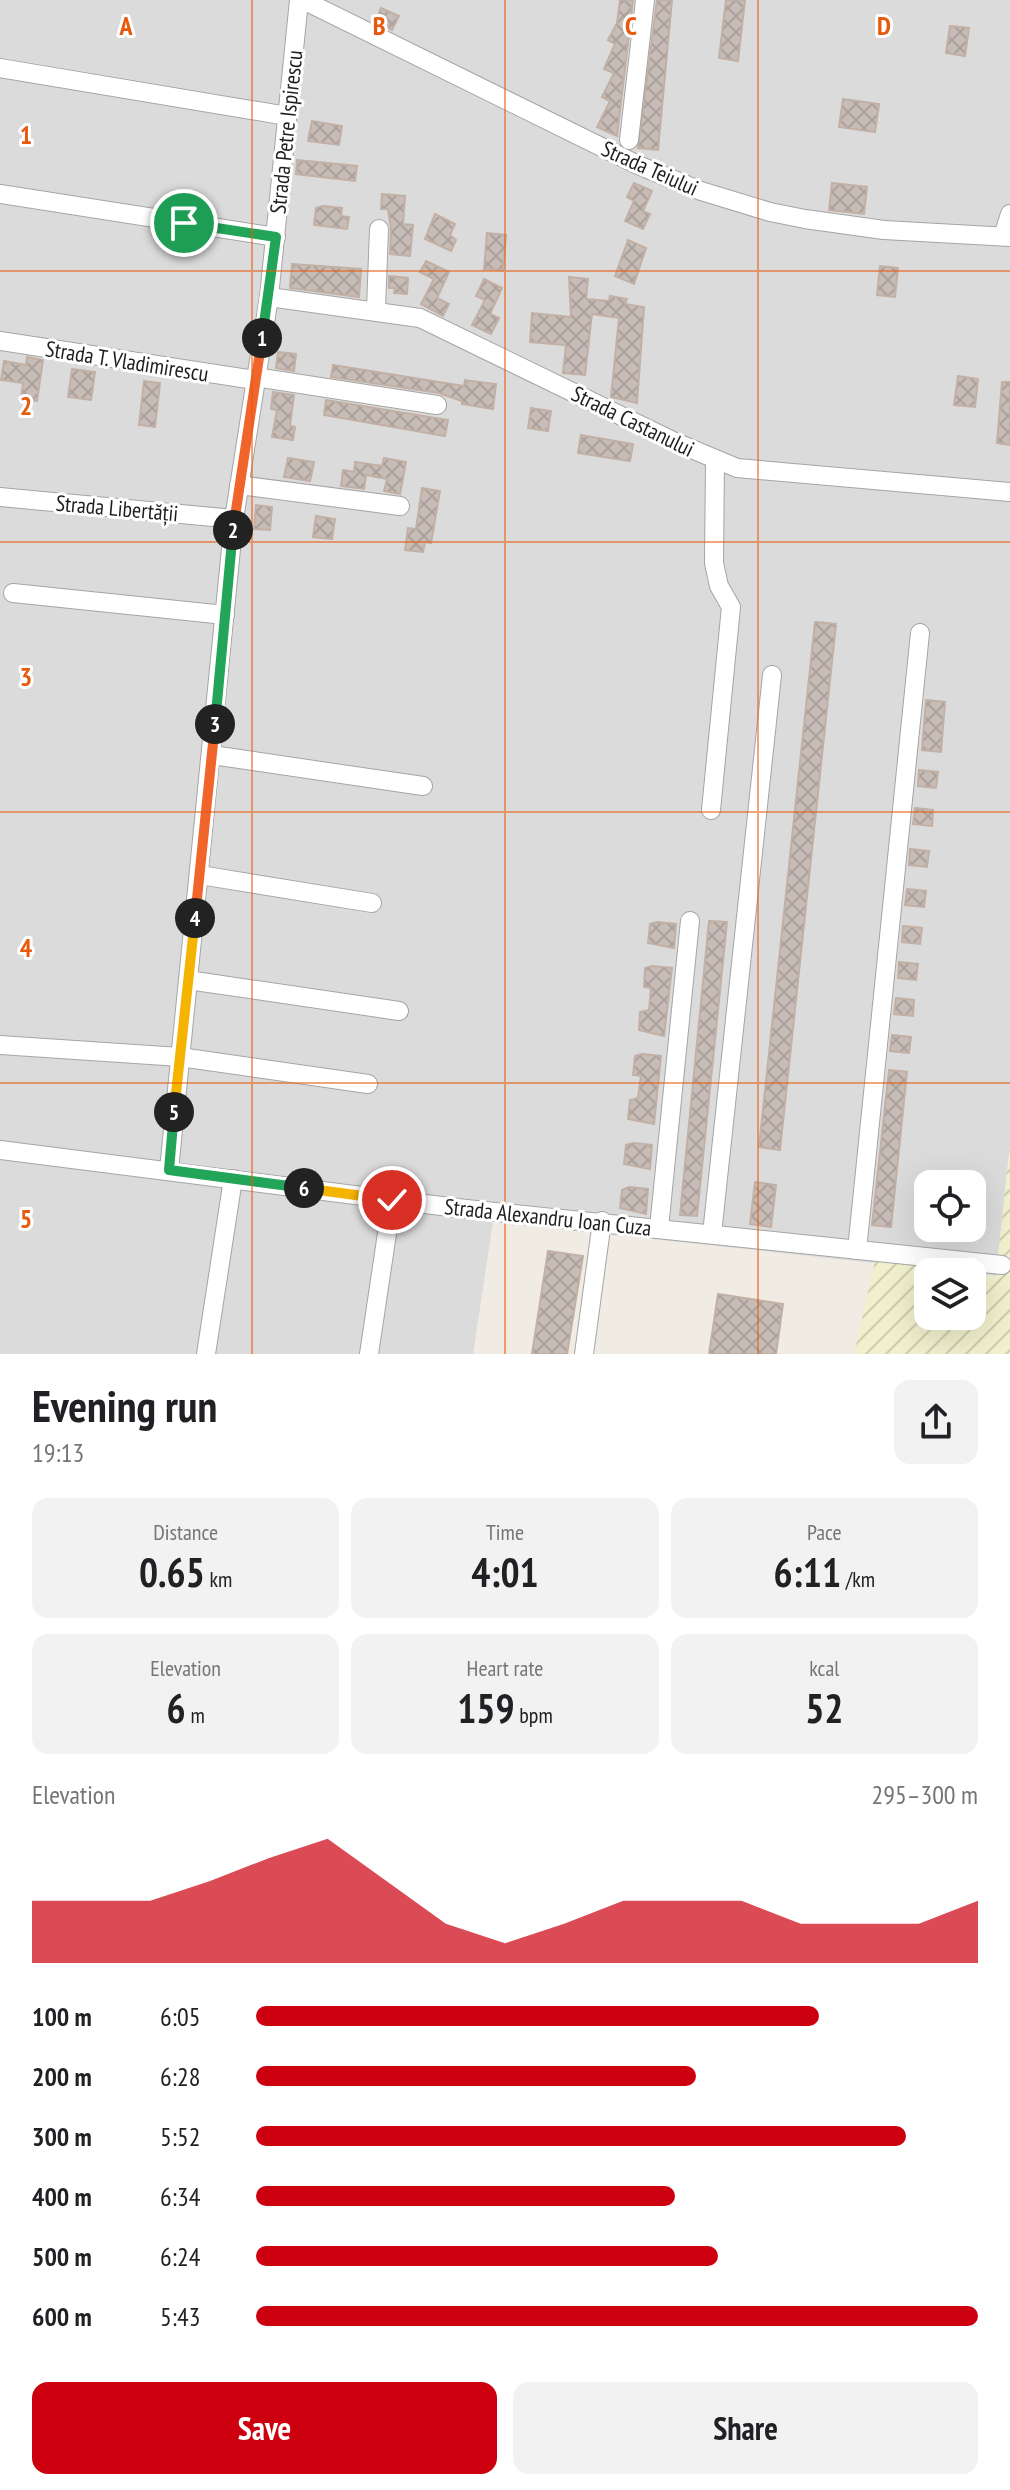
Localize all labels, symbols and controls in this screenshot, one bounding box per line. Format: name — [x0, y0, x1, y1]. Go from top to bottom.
text: A — [118, 9, 133, 42]
text: B — [373, 9, 386, 42]
text: C — [625, 9, 637, 42]
text: D — [877, 9, 891, 42]
street label: Strada Petre Ispirescu — [263, 49, 309, 215]
text: 1 — [20, 118, 32, 151]
street label: Strada Teiului — [597, 134, 703, 202]
pin — [150, 189, 218, 257]
icon: arrive — [162, 201, 206, 245]
pin: 1 — [242, 318, 282, 358]
text: 1 — [257, 324, 267, 352]
street label: Strada T. Vladimirescu — [43, 334, 211, 388]
street label: Strada Castanului — [567, 379, 699, 463]
text: 2 — [20, 389, 32, 422]
street label: Strada Libertății — [55, 489, 179, 527]
pin: 2 — [213, 510, 253, 550]
text: 2 — [228, 516, 238, 544]
text: 3 — [20, 660, 32, 693]
pin: 3 — [195, 704, 235, 744]
text: 3 — [210, 710, 220, 738]
pin: 4 — [175, 898, 215, 938]
text: 4 — [190, 904, 200, 932]
text: 4 — [20, 931, 33, 964]
pin: 5 — [154, 1092, 194, 1132]
text: 5 — [169, 1098, 179, 1126]
pin — [358, 1166, 426, 1234]
pin: 6 — [284, 1168, 324, 1208]
map controls — [914, 1170, 986, 1330]
button: locate — [914, 1170, 986, 1242]
text: 6 — [299, 1174, 309, 1202]
icon: check — [370, 1178, 414, 1222]
street label: Strada Alexandru Ioan Cuza — [443, 1192, 653, 1242]
text: 5 — [20, 1202, 32, 1235]
button: layers — [914, 1258, 986, 1330]
text: Evening run — [32, 1377, 217, 1434]
button: share — [894, 1380, 978, 1464]
text: 19:13 — [32, 1436, 84, 1469]
text: Distance — [153, 1518, 218, 1546]
text: Time — [486, 1518, 524, 1546]
text: Pace — [807, 1518, 842, 1546]
text: 0.65 — [139, 1546, 205, 1598]
text: 4:01 — [471, 1546, 539, 1598]
text: 6:11 — [774, 1546, 841, 1598]
text: km — [205, 1565, 232, 1593]
text: /km — [841, 1565, 875, 1593]
text: Elevation — [150, 1654, 221, 1682]
text: Heart rate — [467, 1654, 543, 1682]
text: kcal — [809, 1654, 839, 1682]
text: 6 — [167, 1682, 186, 1734]
text: 159 — [457, 1682, 515, 1734]
text: 52 — [805, 1682, 843, 1734]
text: m — [186, 1701, 205, 1729]
text: bpm — [515, 1701, 553, 1729]
text: Elevation — [32, 1778, 115, 1811]
text: 295–300 m — [872, 1778, 978, 1811]
text: 100 m — [32, 2000, 92, 2033]
text: 6:05 — [160, 2000, 200, 2033]
text: 200 m — [32, 2060, 92, 2093]
text: 6:28 — [160, 2060, 200, 2093]
text: 300 m — [32, 2120, 92, 2153]
text: 5:52 — [160, 2120, 200, 2153]
text: 400 m — [32, 2180, 92, 2213]
text: 6:34 — [160, 2180, 200, 2213]
text: 500 m — [32, 2240, 92, 2273]
text: 6:24 — [160, 2240, 200, 2273]
text: 600 m — [32, 2300, 92, 2333]
text: 5:43 — [160, 2300, 200, 2333]
button: Save — [32, 2382, 497, 2474]
button: Share — [513, 2382, 978, 2474]

